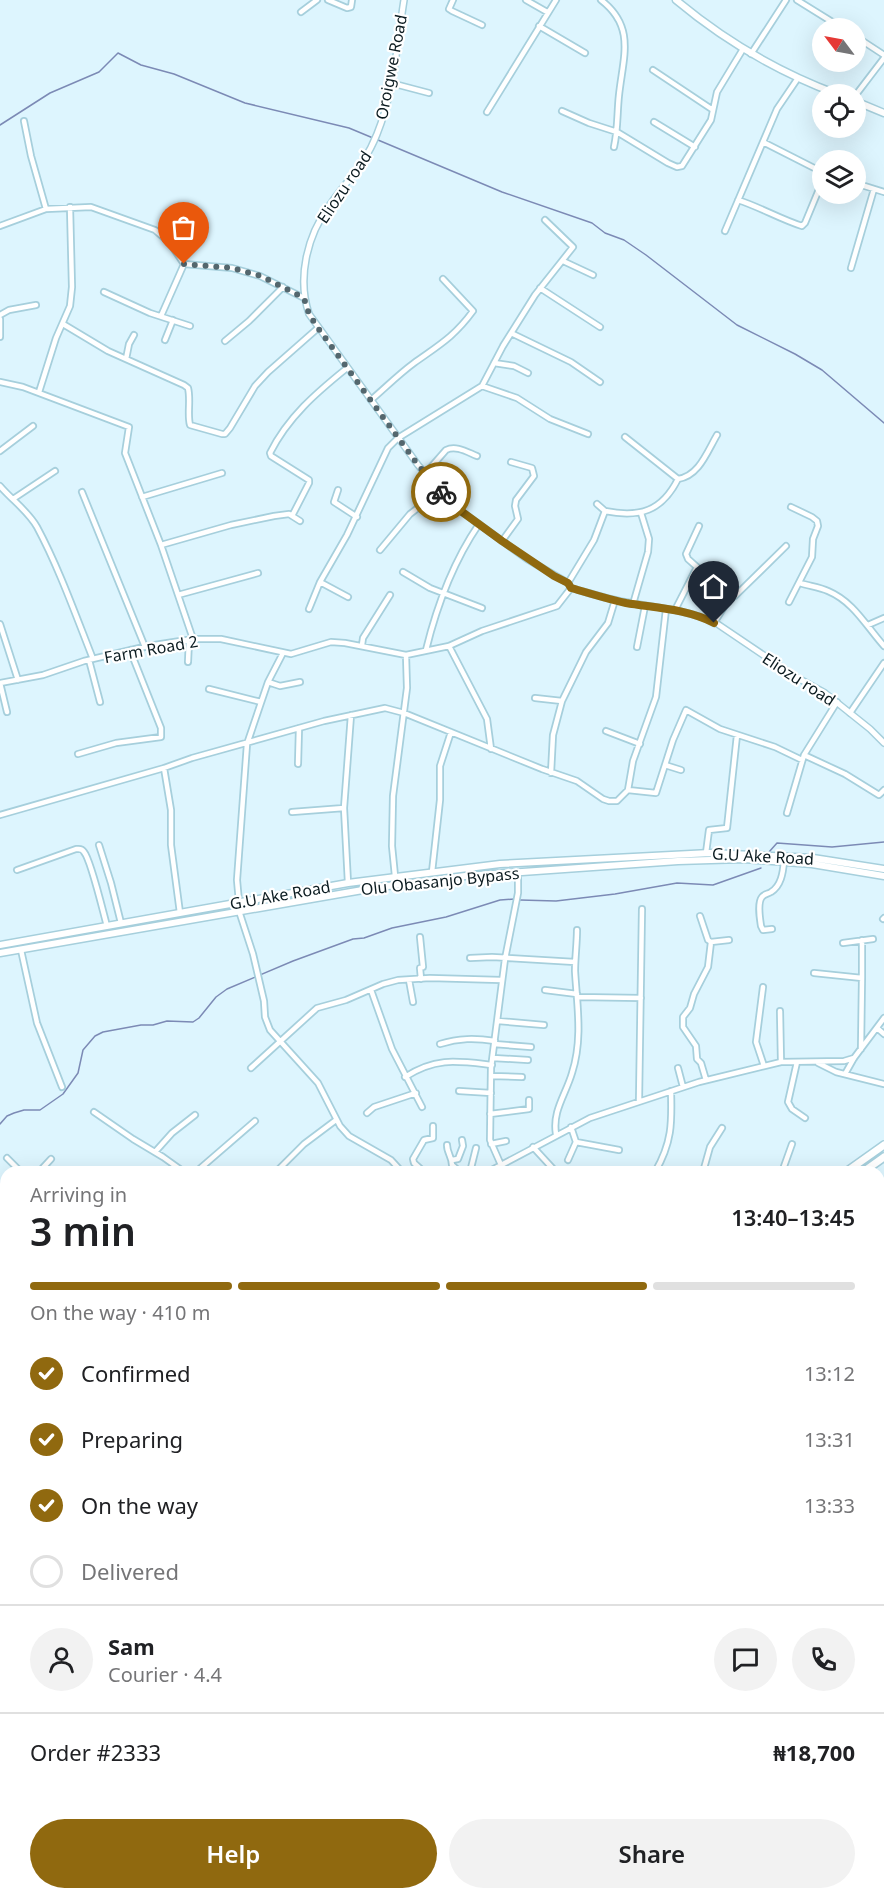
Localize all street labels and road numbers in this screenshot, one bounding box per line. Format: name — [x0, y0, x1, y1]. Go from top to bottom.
street label: Oroigwe Road — [370, 13, 412, 121]
street label: Eliozu road — [312, 146, 376, 228]
street label: Farm Road 2 — [102, 630, 200, 668]
street label: Eliozu road — [758, 647, 840, 711]
street label: G.U Ake Road — [712, 842, 814, 870]
street label: Olu Obasanjo Bypass — [360, 862, 520, 900]
street label: G.U Ake Road — [228, 875, 332, 915]

